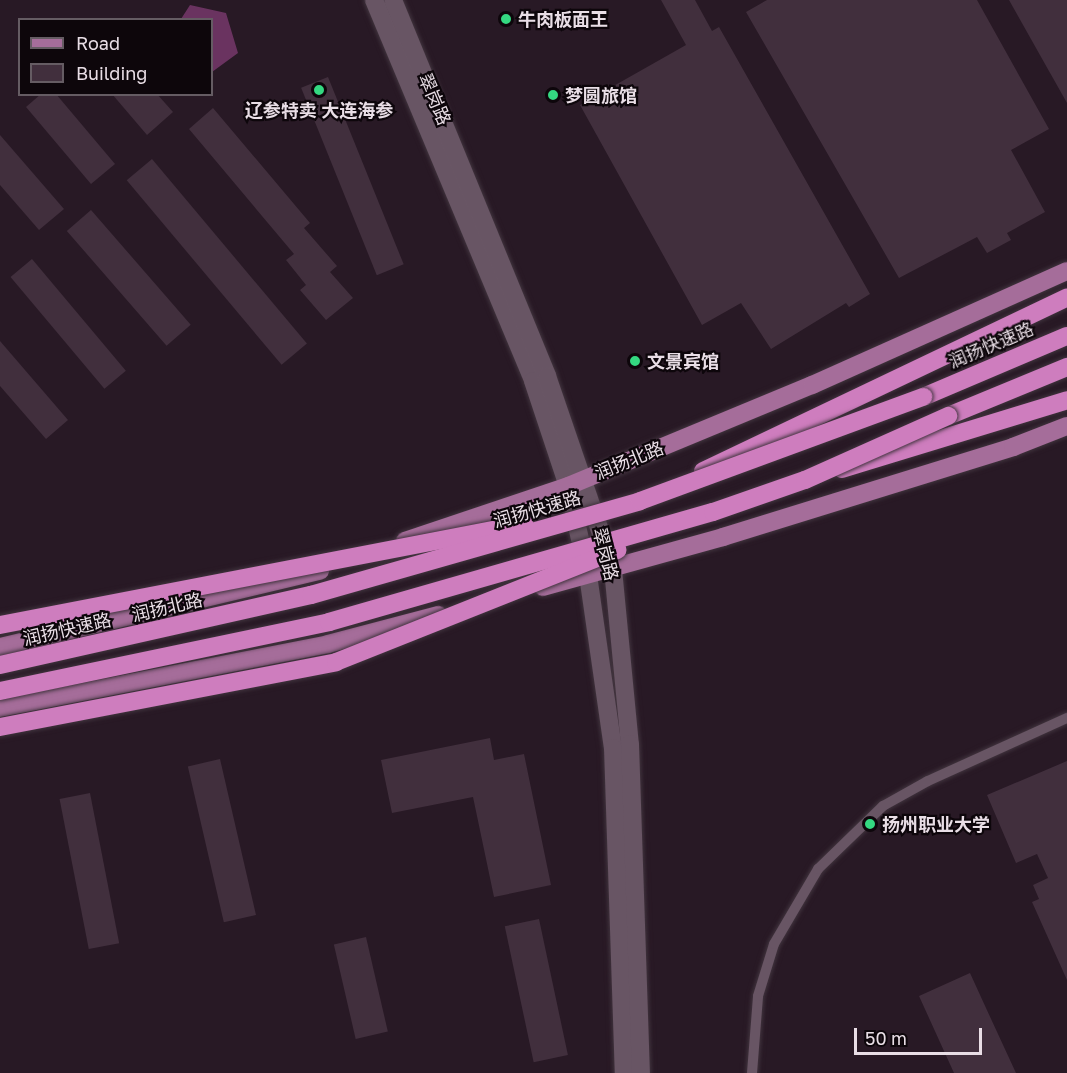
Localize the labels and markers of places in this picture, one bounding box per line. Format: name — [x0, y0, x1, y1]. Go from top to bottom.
place label: 牛肉板面王 — [518, 8, 608, 30]
marker: 牛肉板面王 — [499, 12, 513, 26]
marker: 辽参特卖 大连海参 — [312, 83, 326, 97]
place label: 梦圆旅馆 — [565, 84, 637, 106]
marker: 梦圆旅馆 — [546, 88, 560, 102]
place label: 辽参特卖 大连海参 — [245, 99, 393, 121]
place label: 文景宾馆 — [647, 350, 719, 372]
marker: 文景宾馆 — [628, 354, 642, 368]
place label: 扬州职业大学 — [882, 813, 990, 835]
marker: 扬州职业大学 — [863, 817, 877, 831]

